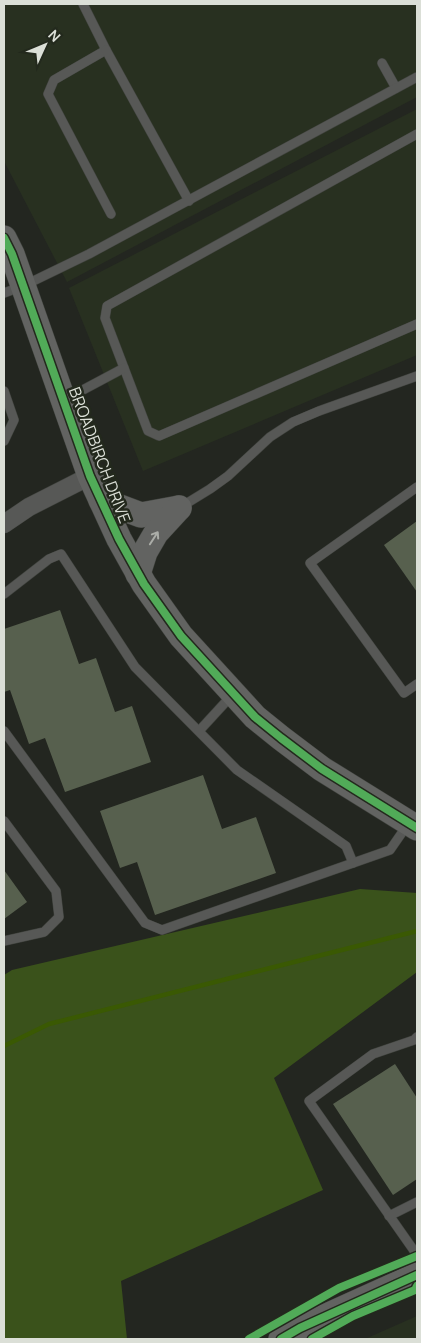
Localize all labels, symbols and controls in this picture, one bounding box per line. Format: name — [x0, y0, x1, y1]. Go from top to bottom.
north arrow — [20, 20, 70, 70]
text: N — [44, 25, 65, 46]
street label: BROADBIRCH DRIVE — [64, 384, 136, 526]
one-way arrow — [149, 531, 159, 545]

